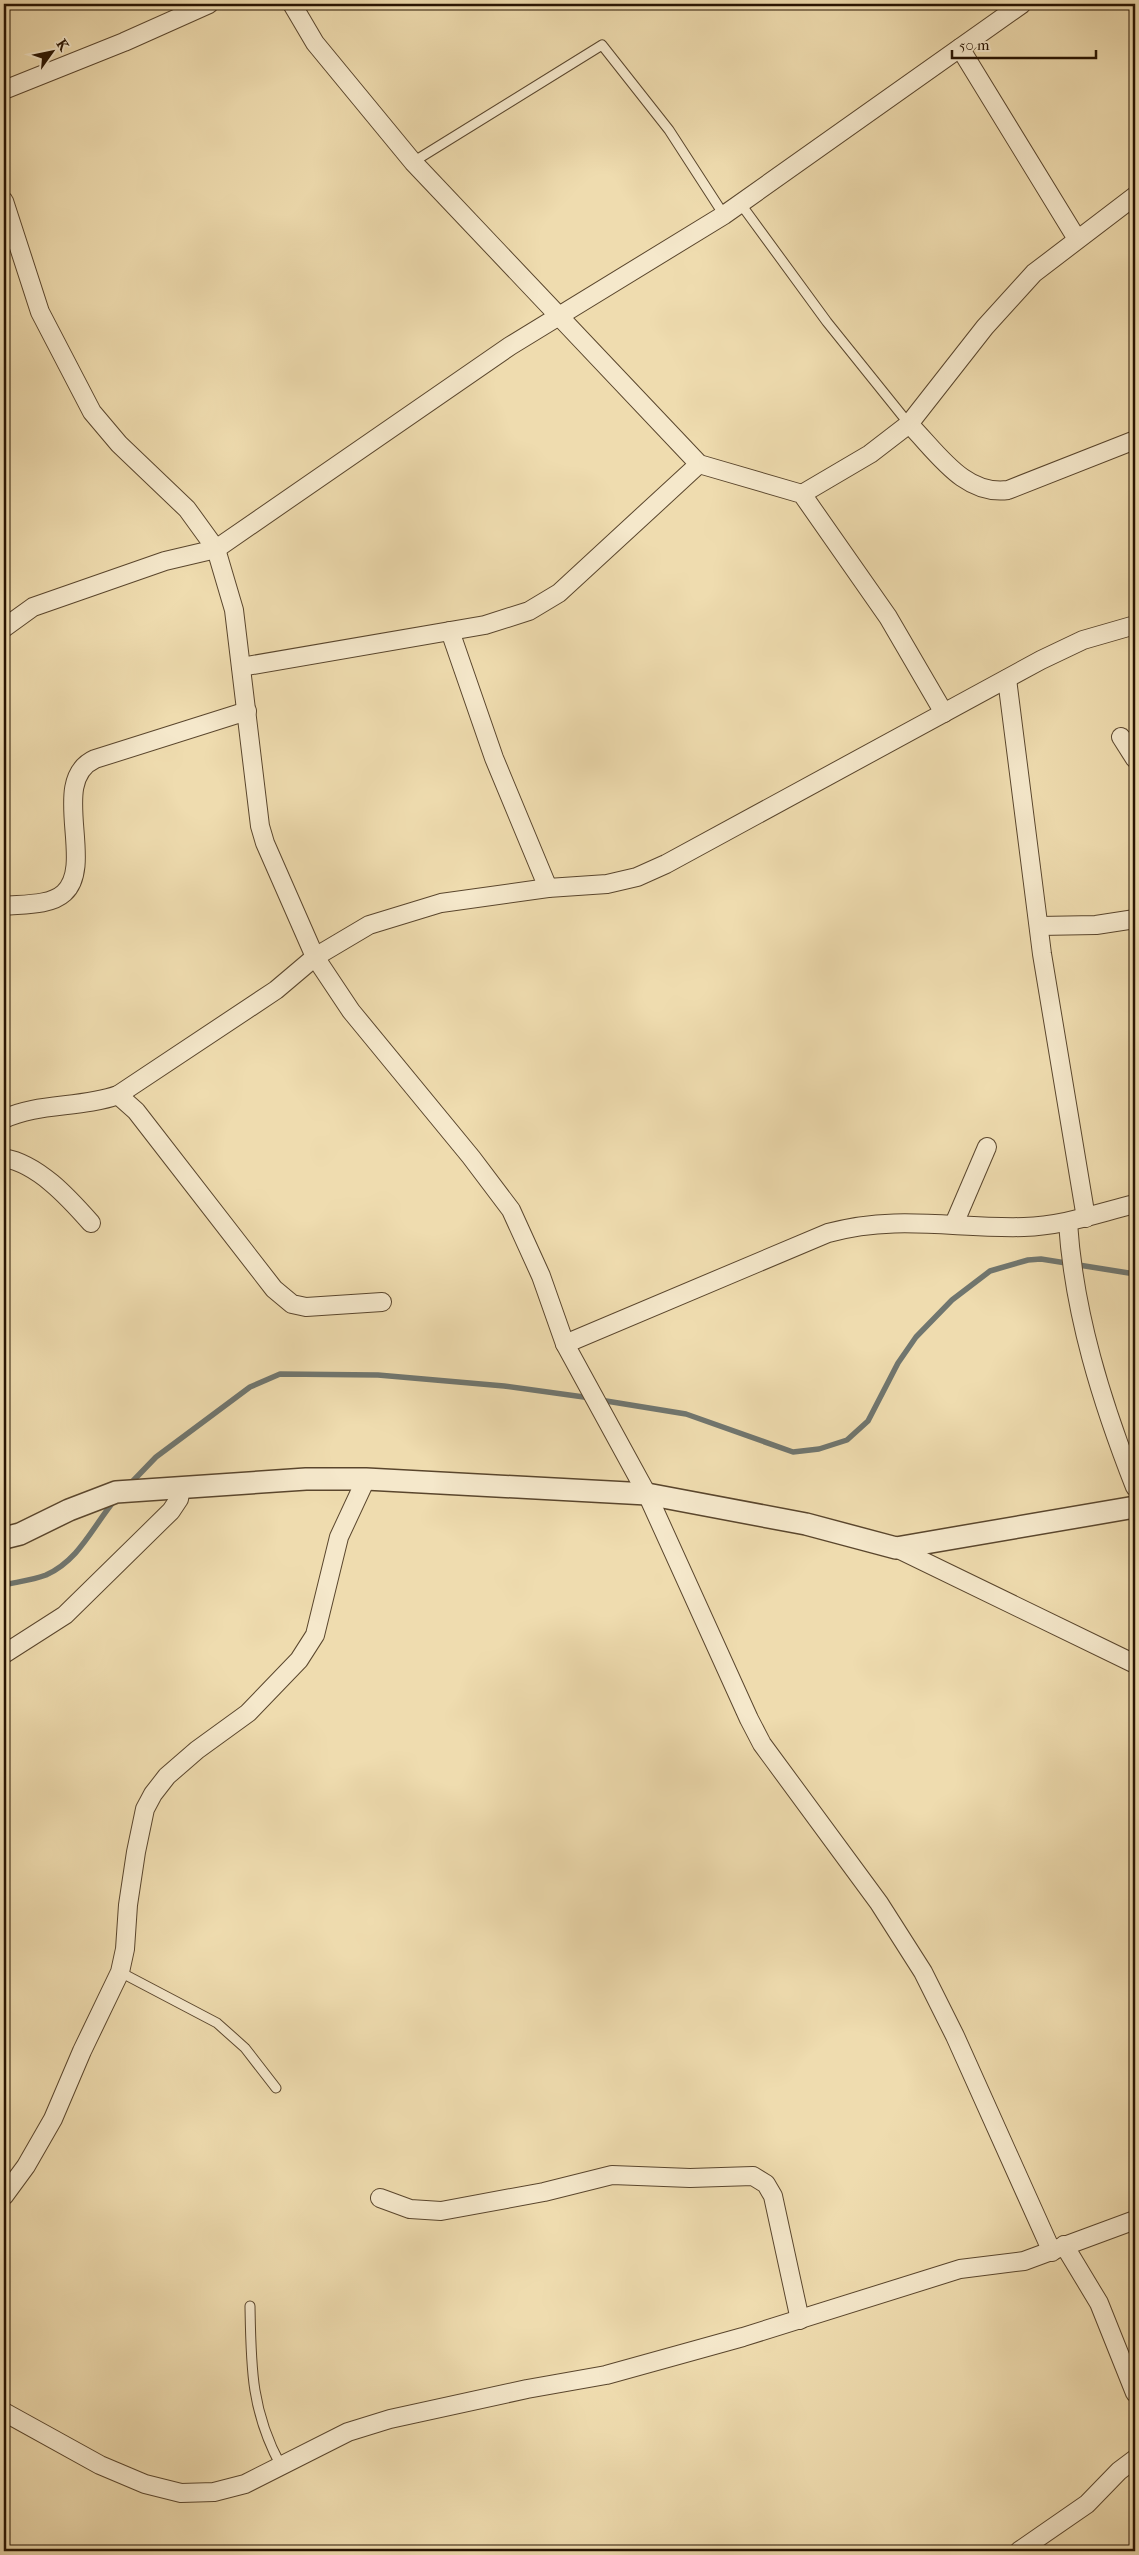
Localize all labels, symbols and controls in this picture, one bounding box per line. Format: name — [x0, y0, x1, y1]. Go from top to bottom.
north arrow — [28, 28, 78, 78]
scale bar — [952, 28, 1095, 60]
text: K — [53, 36, 73, 55]
text: 50 m — [959, 36, 990, 54]

